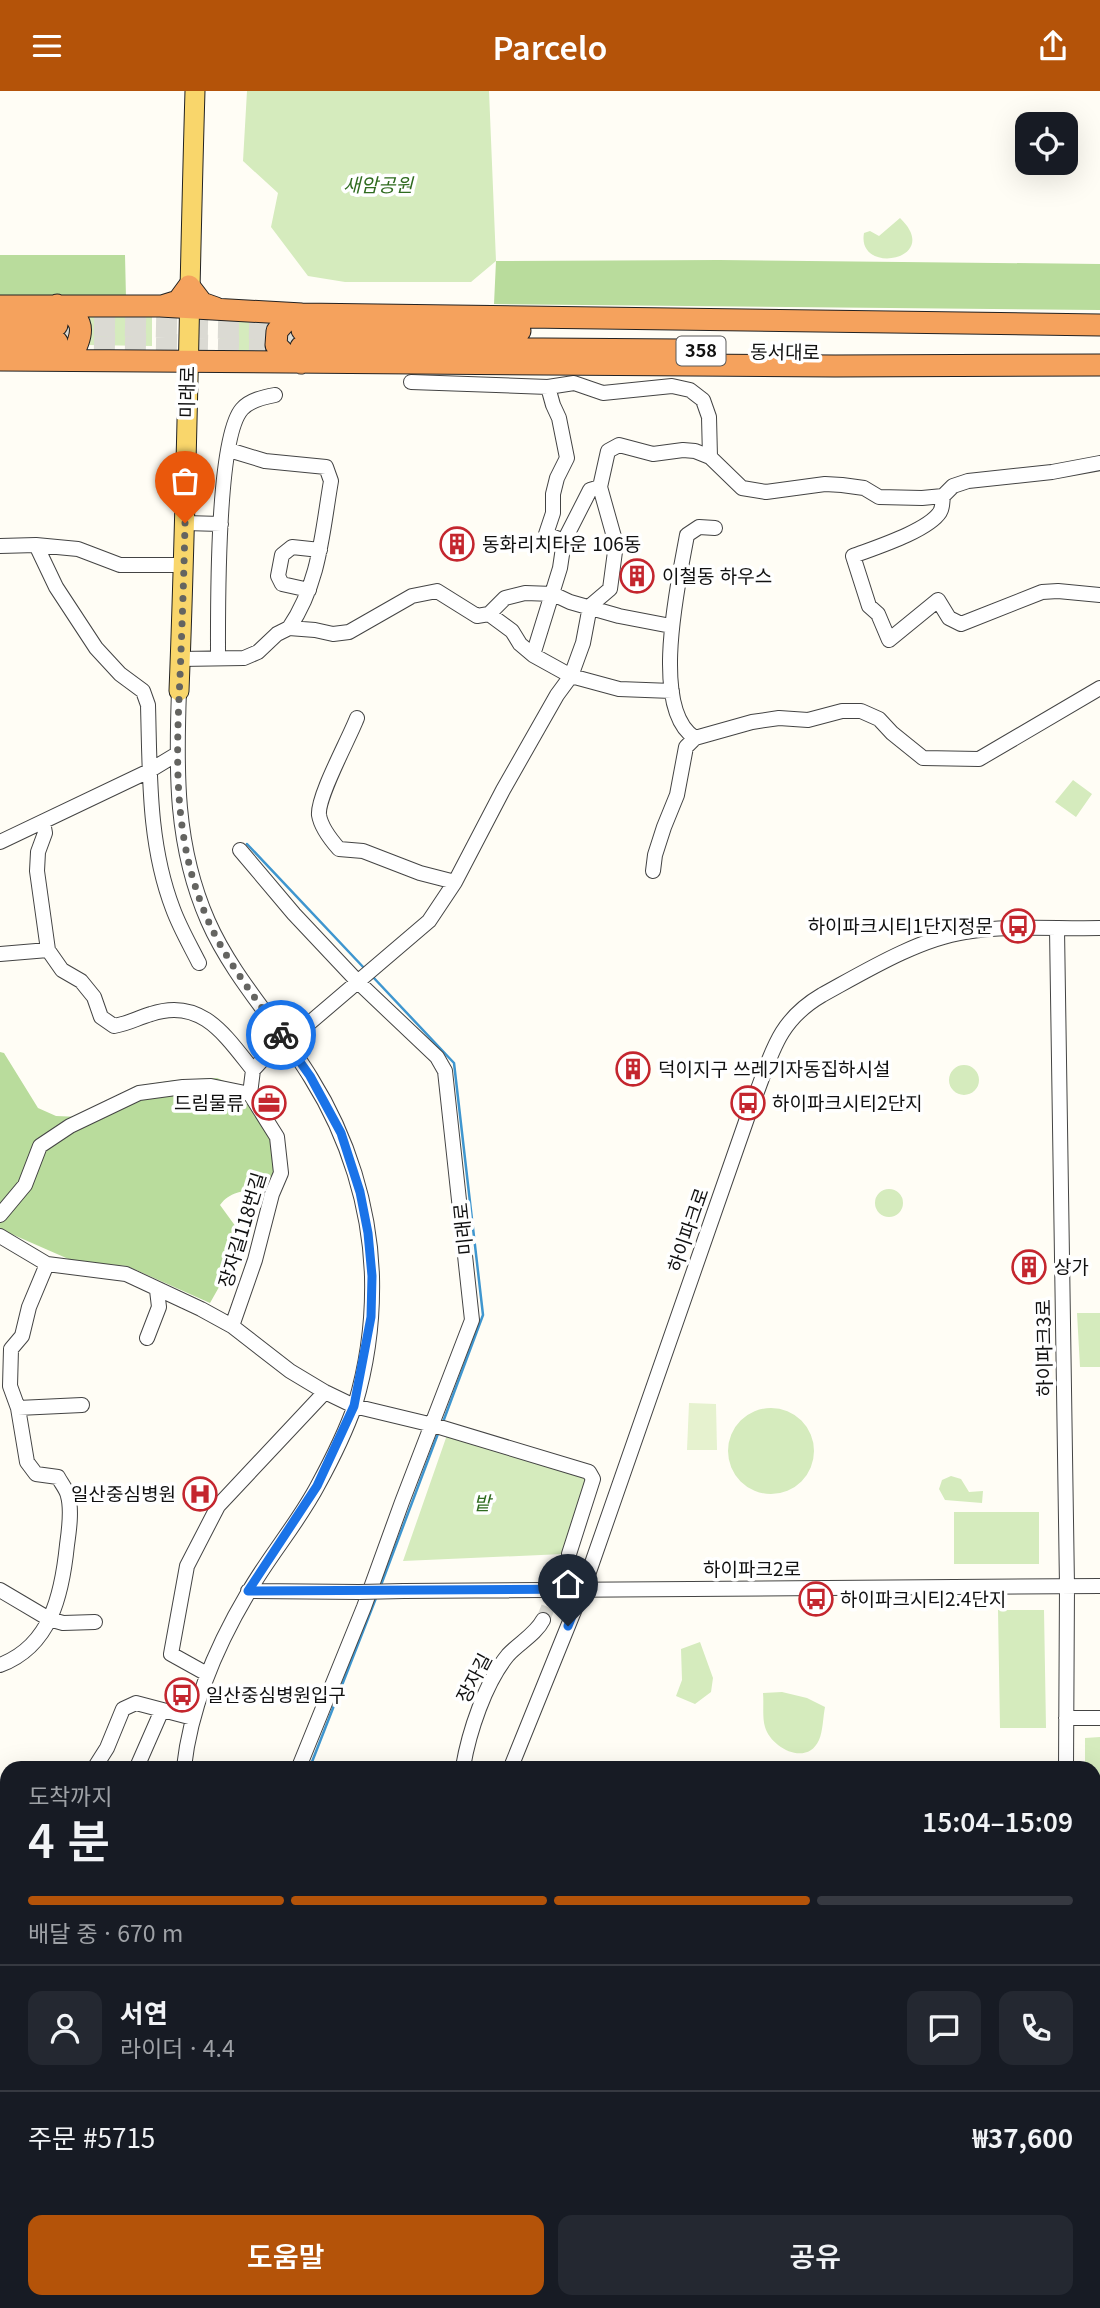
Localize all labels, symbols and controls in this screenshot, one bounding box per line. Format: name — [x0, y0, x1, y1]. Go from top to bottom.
text: Parcelo — [493, 23, 607, 69]
icon: menu — [28, 27, 66, 65]
icon: share — [1034, 27, 1072, 65]
map controls — [1015, 112, 1078, 175]
button: locate — [1015, 112, 1078, 175]
park label: 새암공원 — [343, 170, 414, 197]
street label: 동서대로 — [750, 336, 820, 365]
road number: 358 — [676, 337, 726, 365]
street label: 미래로 — [172, 366, 199, 418]
pin — [155, 451, 215, 523]
icon: bag — [166, 462, 204, 500]
building icon: 동화리치타운 106동 — [438, 525, 476, 563]
place label: 동화리치타운 106동 — [482, 529, 641, 556]
building icon: 이철동 하우스 — [618, 557, 656, 595]
place label: 이철동 하우스 — [662, 561, 772, 588]
bus stop icon: 하이파크시티1단지정문 — [999, 907, 1037, 945]
place label: 하이파크시티1단지정문 — [808, 911, 993, 938]
courier — [246, 1000, 316, 1070]
icon: bike — [262, 1016, 300, 1054]
building icon: 덕이지구 쓰레기자동집하시설 — [614, 1050, 652, 1088]
place label: 덕이지구 쓰레기자동집하시설 — [658, 1054, 891, 1081]
office icon: 드림물류 — [250, 1084, 288, 1122]
bus stop icon: 하이파크시티2단지 — [729, 1084, 767, 1122]
place label: 드림물류 — [174, 1088, 244, 1115]
place label: 하이파크시티2단지 — [772, 1088, 922, 1115]
street label: 장자길118번길 — [210, 1169, 271, 1290]
street label: 하이파크로 — [660, 1184, 714, 1275]
street label: 미래로 — [445, 1202, 478, 1257]
building icon: 상가 — [1010, 1248, 1048, 1286]
place label: 상가 — [1054, 1252, 1089, 1279]
street label: 하이파크3로 — [1028, 1299, 1057, 1397]
hospital icon: 일산중심병원 — [181, 1475, 219, 1513]
place label: 일산중심병원 — [71, 1479, 176, 1506]
park label: 밭 — [473, 1488, 493, 1515]
pin — [538, 1554, 598, 1626]
street label: 하이파크2로 — [703, 1554, 801, 1581]
icon: home — [549, 1565, 587, 1603]
bus stop icon: 하이파크시티2.4단지 — [797, 1580, 835, 1618]
place label: 하이파크시티2.4단지 — [840, 1584, 1006, 1611]
street label: 장자길 — [448, 1648, 497, 1707]
bus stop icon: 일산중심병원입구 — [163, 1676, 201, 1714]
place label: 일산중심병원입구 — [206, 1680, 346, 1707]
text: 도착까지 — [28, 1778, 113, 1812]
text: 15:04–15:09 — [922, 1802, 1073, 1839]
text: 4 분 — [28, 1805, 110, 1871]
text: 배달 중 · 670 m — [28, 1915, 183, 1949]
button: person — [28, 1991, 102, 2065]
button: chat — [907, 1991, 981, 2065]
button: phone — [999, 1991, 1073, 2065]
text: 서연 — [120, 1993, 168, 2030]
text: 라이더 · 4.4 — [120, 2030, 235, 2064]
text: 주문 #5715 — [28, 2118, 155, 2155]
text: ₩37,600 — [973, 2118, 1073, 2155]
button: 도움말 — [28, 2215, 544, 2295]
button: 공유 — [558, 2215, 1073, 2295]

